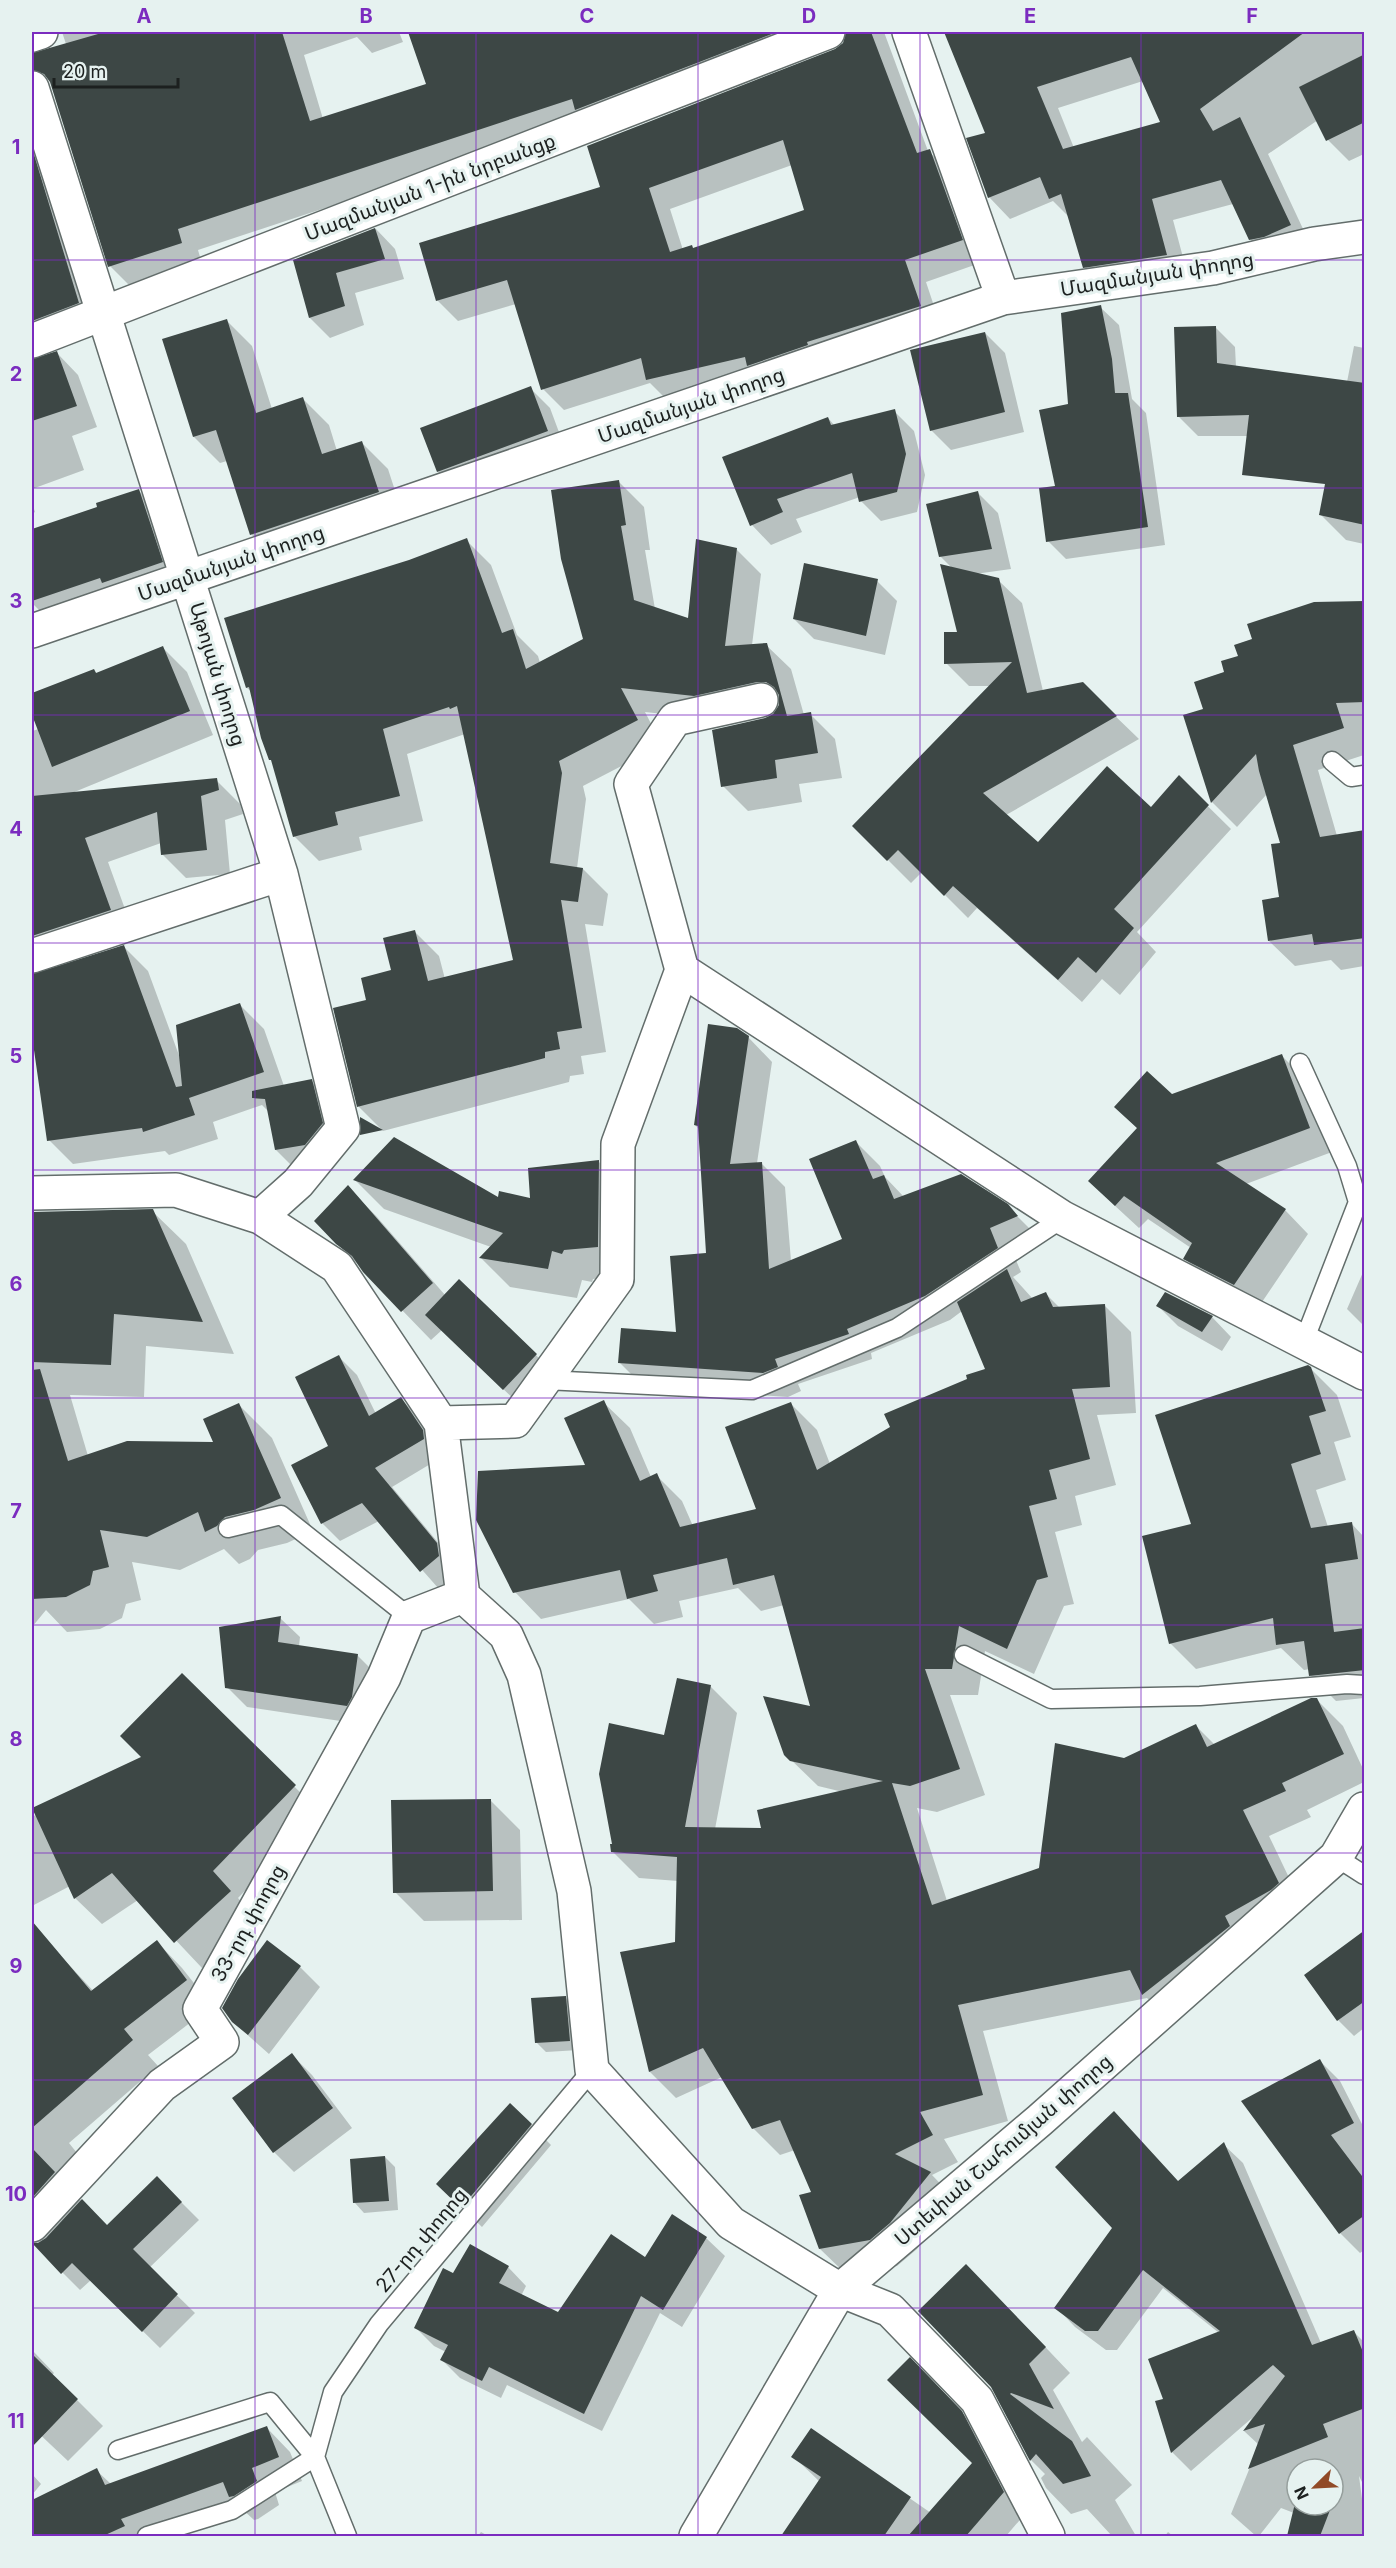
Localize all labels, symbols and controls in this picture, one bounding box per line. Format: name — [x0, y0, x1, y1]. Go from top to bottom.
text: A — [137, 4, 152, 28]
text: B — [359, 4, 373, 28]
text: C — [580, 4, 594, 28]
text: D — [802, 4, 816, 28]
text: E — [1024, 4, 1036, 28]
text: F — [1246, 4, 1258, 28]
scale bar — [54, 51, 178, 89]
text: 20 m — [63, 61, 106, 82]
street label: Մազմանյան 1-ին նրբանցք — [301, 128, 559, 246]
text: 1 — [12, 135, 20, 159]
street label: Մազմանյան փողոց — [1059, 247, 1255, 301]
text: 2 — [10, 362, 22, 386]
street label: Մազմանյան փողոց — [595, 362, 787, 448]
street label: Մազմանյան փողոց — [135, 520, 327, 606]
text: 3 — [10, 589, 22, 613]
street label: Աթոյան փողոց — [185, 599, 251, 749]
text: 4 — [9, 817, 23, 841]
text: 5 — [10, 1044, 22, 1068]
text: 6 — [10, 1272, 23, 1296]
text: 7 — [10, 1499, 22, 1523]
text: 8 — [9, 1727, 23, 1751]
street label: 33-րդ փողոց — [206, 1860, 290, 1986]
text: 9 — [10, 1954, 23, 1978]
street label: Ստեփան Շահումյան փողոց — [890, 2049, 1116, 2251]
text: 10 — [5, 2182, 27, 2206]
street label: 27-րդ փողոց — [370, 2183, 472, 2297]
text: 11 — [7, 2409, 25, 2433]
north arrow — [1285, 2457, 1345, 2517]
text: N — [1290, 2483, 1313, 2503]

